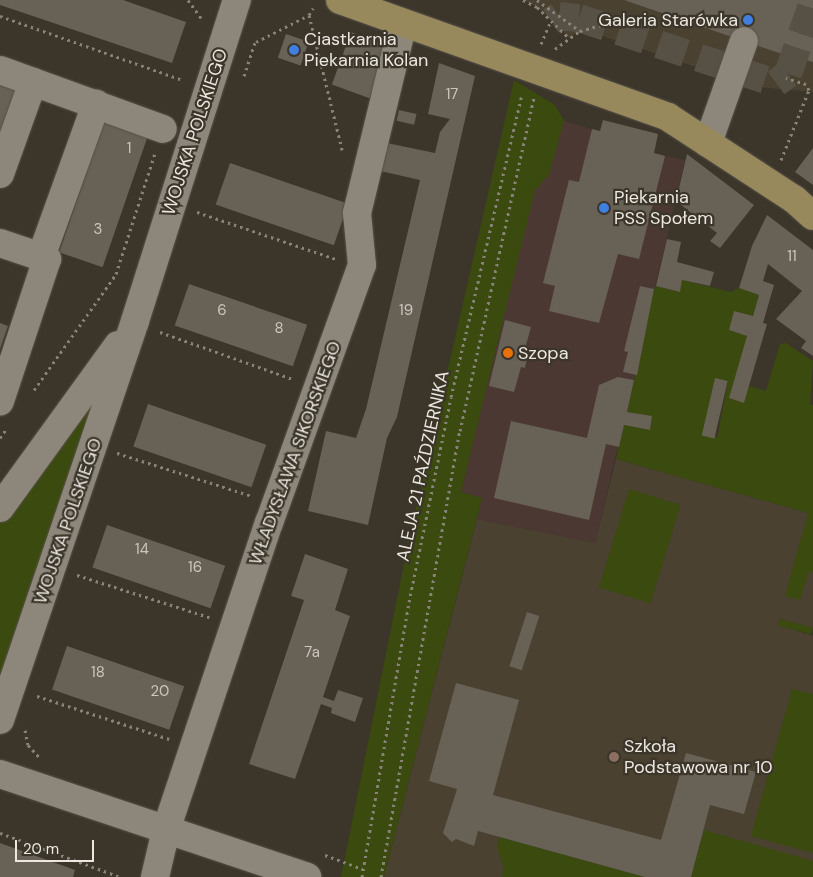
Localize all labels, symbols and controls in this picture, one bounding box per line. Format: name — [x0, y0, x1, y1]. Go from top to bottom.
place label: Galeria Starówka — [598, 9, 738, 31]
marker: Galeria Starówka — [742, 14, 754, 26]
place label: Ciastkarnia Piekarnia Kolan — [304, 29, 428, 72]
marker: Ciastkarnia Piekarnia Kolan — [288, 44, 300, 56]
street label: WOJSKA POLSKIEGO — [158, 46, 232, 218]
house number: 17 — [446, 86, 458, 104]
house number: 1 — [127, 140, 131, 158]
place label: Piekarnia PSS Społem — [614, 187, 713, 230]
marker: Piekarnia PSS Społem — [598, 202, 610, 214]
house number: 3 — [94, 221, 102, 239]
house number: 11 — [787, 248, 797, 266]
house number: 6 — [217, 302, 227, 320]
house number: 19 — [399, 302, 413, 320]
house number: 8 — [274, 320, 284, 338]
street label: WŁADYSŁAWA SIKORSKIEGO — [244, 338, 346, 568]
place label: Szopa — [518, 342, 568, 364]
marker: Szopa — [502, 347, 514, 359]
street label: ALEJA 21 PAŹDZIERNIKA — [392, 369, 454, 563]
street label: WOJSKA POLSKIEGO — [29, 435, 107, 607]
house number: 14 — [135, 541, 149, 559]
house number: 16 — [188, 559, 202, 577]
house number: 7a — [304, 644, 320, 662]
house number: 18 — [91, 664, 105, 682]
house number: 20 — [151, 683, 169, 701]
place label: Szkoła Podstawowa nr 10 — [624, 736, 773, 779]
marker: Szkoła Podstawowa nr 10 — [608, 751, 620, 763]
scale bar — [18, 830, 96, 862]
text: 20 m — [23, 839, 59, 859]

